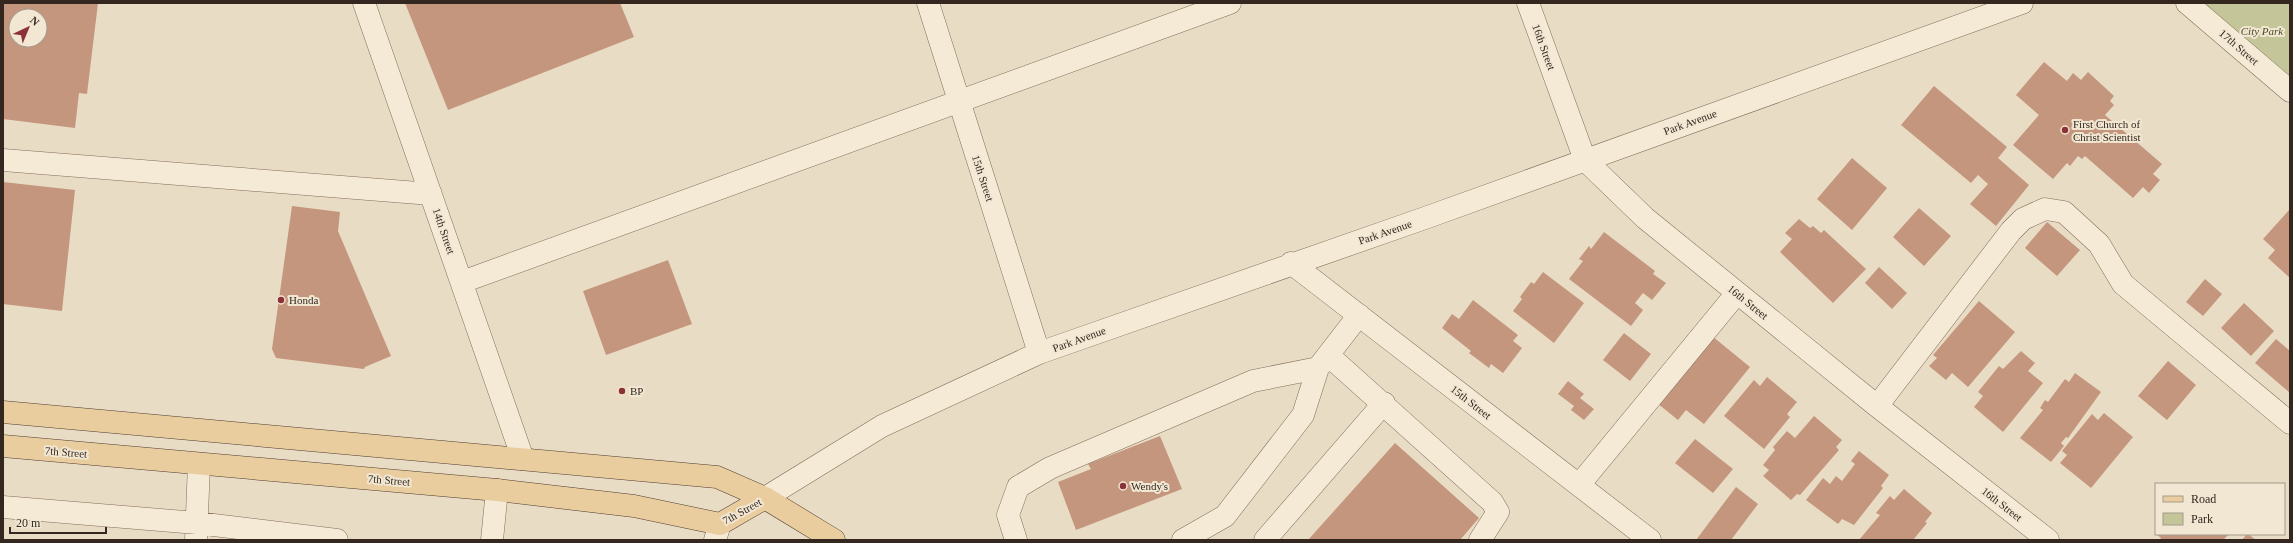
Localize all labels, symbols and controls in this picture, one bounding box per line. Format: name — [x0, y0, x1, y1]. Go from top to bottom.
north arrow — [8, 8, 48, 48]
text: N — [28, 14, 42, 28]
street label: 16th Street — [1530, 22, 1558, 72]
park label: City Park — [2241, 25, 2284, 37]
street label: 17th Street — [2217, 27, 2261, 67]
street label: Park Avenue — [1662, 107, 1718, 137]
place label: First Church of Christ Scientist — [2073, 118, 2141, 143]
marker: First Church of Christ Scientist — [2060, 125, 2070, 135]
street label: 15th Street — [970, 153, 996, 203]
street label: 14th Street — [431, 206, 457, 256]
street label: Park Avenue — [1357, 217, 1413, 247]
street label: 16th Street — [1726, 282, 1770, 322]
place label: Honda — [289, 294, 318, 306]
marker: Honda — [276, 295, 286, 305]
street label: Park Avenue — [1051, 324, 1107, 354]
street label: 15th Street — [1448, 383, 1494, 421]
place label: BP — [630, 385, 643, 397]
marker: BP — [617, 386, 627, 396]
street label: 7th Street — [44, 444, 88, 460]
street label: 7th Street — [367, 472, 411, 488]
place label: Wendy's — [1131, 480, 1168, 492]
marker: Wendy's — [1118, 481, 1128, 491]
legend — [2155, 483, 2285, 535]
street label: 16th Street — [1979, 485, 2025, 523]
text: Road — [2191, 492, 2216, 506]
street label: 7th Street — [721, 495, 763, 527]
scale bar — [10, 509, 106, 535]
text: Park — [2191, 512, 2213, 526]
text: 20 m — [16, 516, 41, 530]

